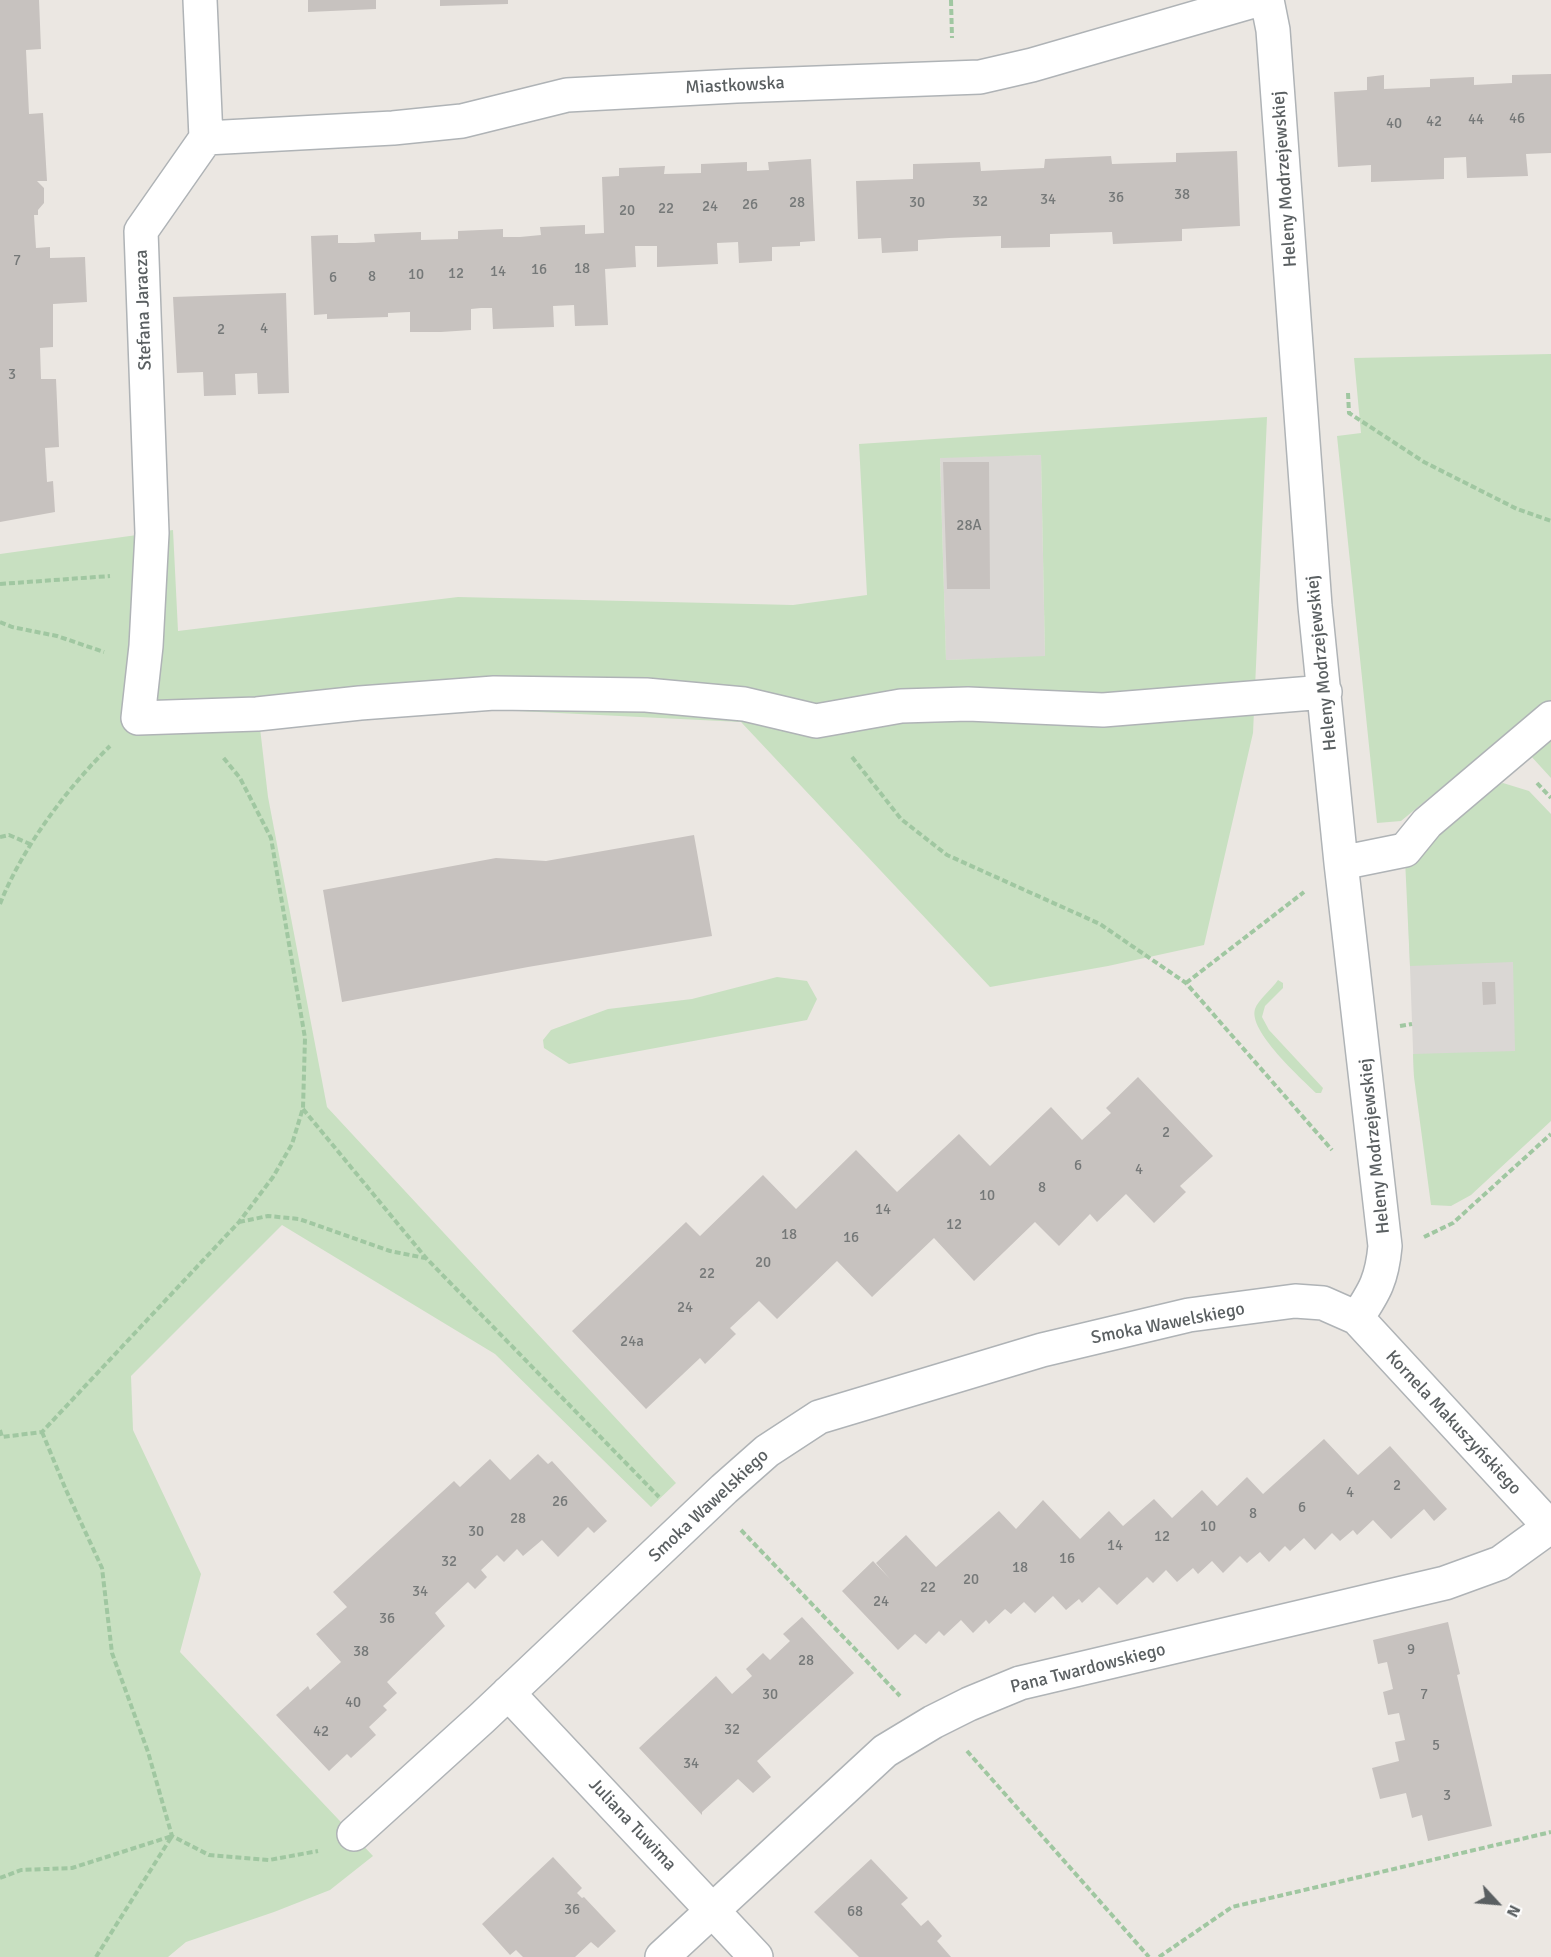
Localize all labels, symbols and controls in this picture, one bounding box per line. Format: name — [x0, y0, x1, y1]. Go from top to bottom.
street label: Miastkowska — [685, 73, 785, 99]
street label: Heleny Modrzejewskiej — [1268, 90, 1302, 268]
house number: 46 — [1509, 110, 1525, 128]
house number: 44 — [1468, 111, 1484, 129]
house number: 42 — [1426, 113, 1442, 131]
house number: 40 — [1386, 115, 1402, 133]
house number: 38 — [1174, 186, 1190, 204]
house number: 36 — [1108, 189, 1124, 207]
house number: 34 — [1040, 191, 1056, 209]
house number: 32 — [972, 193, 988, 211]
house number: 28 — [789, 194, 805, 212]
house number: 30 — [909, 194, 925, 212]
house number: 26 — [742, 196, 758, 214]
house number: 24 — [702, 198, 718, 216]
house number: 22 — [658, 200, 674, 218]
house number: 20 — [619, 202, 635, 220]
street label: Stefana Jaracza — [131, 249, 157, 371]
house number: 7 — [13, 252, 21, 270]
house number: 18 — [574, 260, 590, 278]
house number: 16 — [531, 261, 547, 279]
house number: 14 — [490, 263, 506, 281]
house number: 12 — [448, 265, 464, 283]
house number: 10 — [408, 266, 424, 284]
house number: 8 — [368, 268, 376, 286]
house number: 6 — [329, 269, 337, 287]
house number: 4 — [260, 320, 268, 338]
house number: 2 — [217, 321, 225, 339]
house number: 3 — [8, 366, 16, 384]
house number: 28A — [956, 517, 982, 535]
street label: Heleny Modrzejewskiej — [1302, 574, 1342, 752]
street label: Heleny Modrzejewskiej — [1355, 1057, 1395, 1235]
house number: 2 — [1162, 1124, 1170, 1142]
house number: 6 — [1074, 1157, 1082, 1175]
house number: 4 — [1135, 1161, 1143, 1179]
house number: 8 — [1038, 1179, 1046, 1197]
house number: 10 — [979, 1187, 995, 1205]
house number: 14 — [875, 1201, 891, 1219]
house number: 12 — [946, 1216, 962, 1234]
house number: 18 — [781, 1226, 797, 1244]
house number: 16 — [843, 1229, 859, 1247]
house number: 20 — [755, 1254, 771, 1272]
house number: 22 — [699, 1265, 715, 1283]
house number: 24 — [677, 1299, 693, 1317]
street label: Smoka Wawelskiego — [1089, 1299, 1247, 1349]
house number: 24a — [620, 1333, 644, 1351]
street label: Kornela Makuszyńskiego — [1380, 1346, 1526, 1500]
street label: Smoka Wawelskiego — [645, 1445, 773, 1567]
house number: 2 — [1393, 1477, 1401, 1495]
house number: 4 — [1346, 1484, 1354, 1502]
house number: 26 — [552, 1493, 568, 1511]
house number: 6 — [1298, 1499, 1306, 1517]
house number: 8 — [1249, 1505, 1257, 1523]
house number: 28 — [510, 1510, 526, 1528]
house number: 10 — [1200, 1518, 1216, 1536]
house number: 30 — [468, 1523, 484, 1541]
house number: 12 — [1154, 1528, 1170, 1546]
house number: 14 — [1107, 1537, 1123, 1555]
house number: 16 — [1059, 1550, 1075, 1568]
house number: 32 — [441, 1553, 457, 1571]
house number: 18 — [1012, 1559, 1028, 1577]
house number: 20 — [963, 1571, 979, 1589]
house number: 22 — [920, 1579, 936, 1597]
house number: 34 — [412, 1583, 428, 1601]
house number: 24 — [873, 1593, 889, 1611]
house number: 36 — [379, 1610, 395, 1628]
street label: Pana Twardowskiego — [1008, 1639, 1168, 1699]
house number: 9 — [1407, 1641, 1415, 1659]
house number: 38 — [353, 1643, 369, 1661]
house number: 28 — [798, 1652, 814, 1670]
house number: 30 — [762, 1686, 778, 1704]
house number: 7 — [1420, 1686, 1428, 1704]
house number: 40 — [345, 1694, 361, 1712]
house number: 32 — [724, 1721, 740, 1739]
house number: 42 — [313, 1723, 329, 1741]
house number: 5 — [1432, 1737, 1440, 1755]
house number: 34 — [683, 1755, 699, 1773]
street label: Juliana Tuwima — [584, 1774, 680, 1876]
house number: 3 — [1443, 1787, 1451, 1805]
north arrow — [1467, 1873, 1527, 1933]
house number: 36 — [564, 1901, 580, 1919]
text: N — [1502, 1901, 1525, 1920]
house number: 68 — [847, 1903, 863, 1921]

